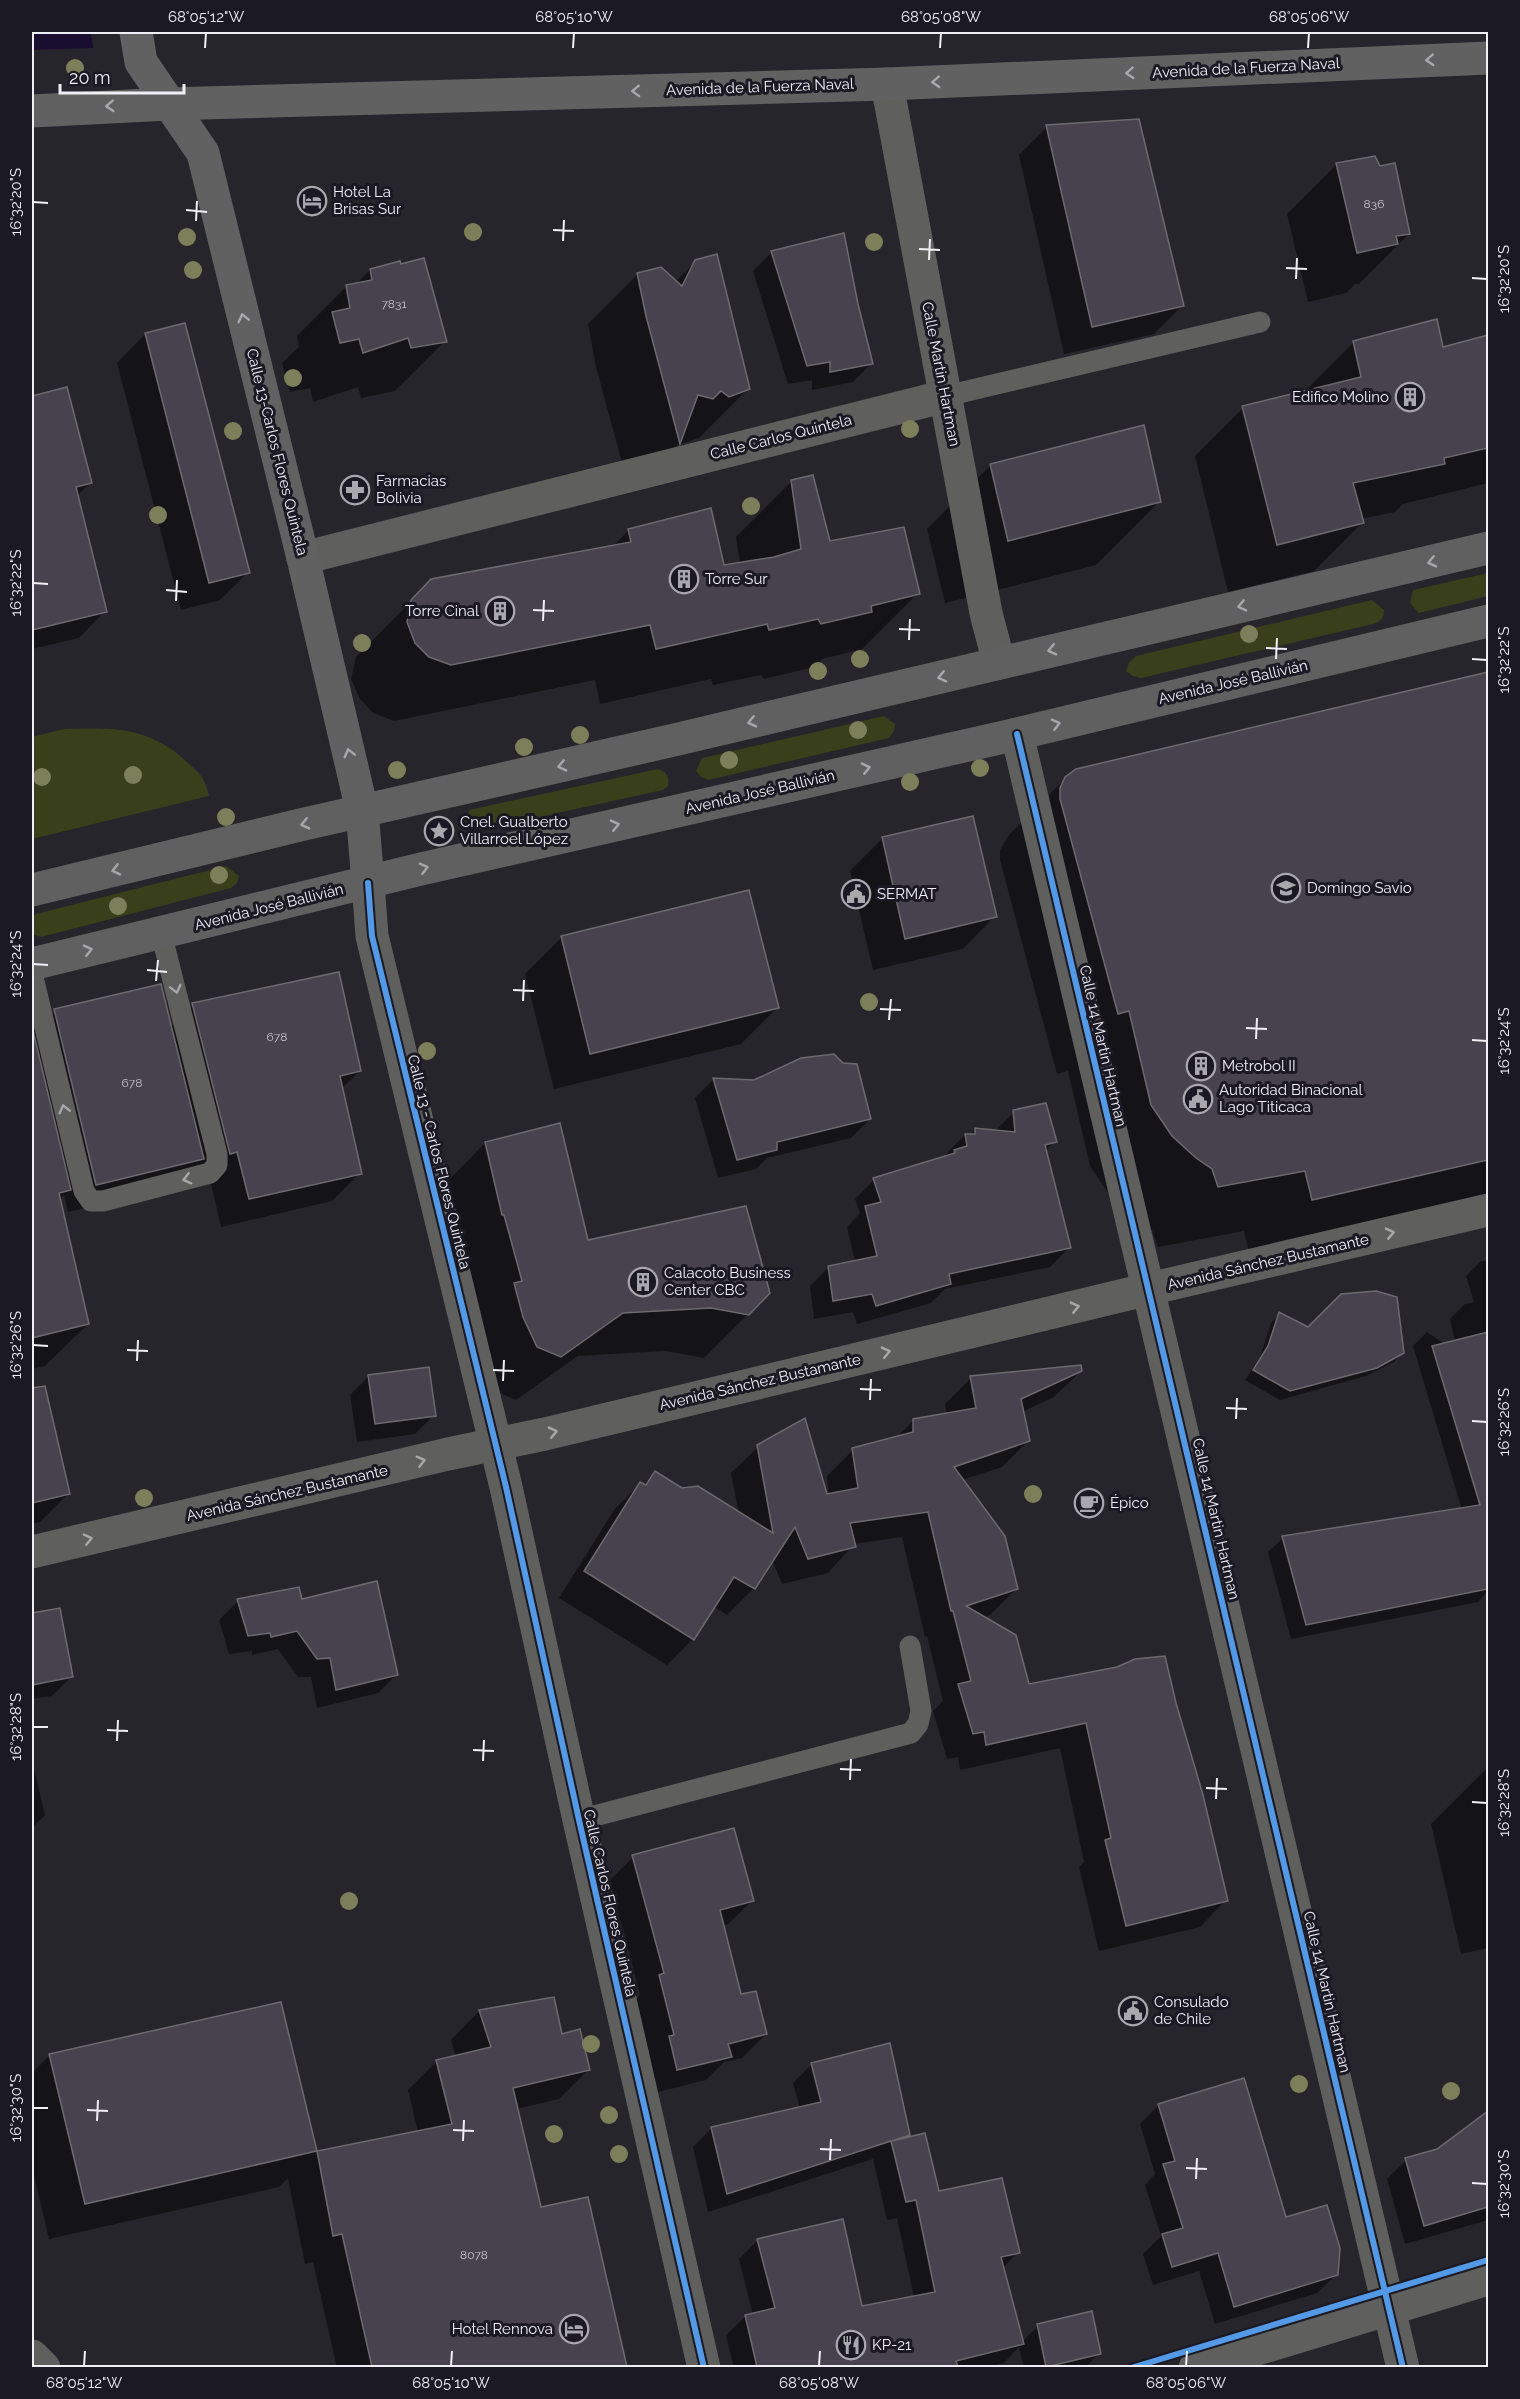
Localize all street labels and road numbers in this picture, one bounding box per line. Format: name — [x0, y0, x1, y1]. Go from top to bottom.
street label: Avenida de la Fuerza Naval — [1152, 54, 1341, 82]
street label: Avenida de la Fuerza Naval — [666, 75, 855, 99]
street label: Calle Martin Hartman — [918, 300, 964, 448]
street label: Calle 13-Carlos Flores Quintela — [243, 347, 311, 557]
street label: Calle Carlos Quintela — [708, 411, 854, 463]
street label: Avenida José Ballivián — [1157, 656, 1309, 708]
street label: Avenida José Ballivián — [684, 766, 836, 818]
street label: Avenida José Ballivián — [193, 880, 345, 934]
street label: Calle 14 Martin Hartman — [1076, 963, 1130, 1129]
street label: Calle 13 - Carlos Flores Quintela — [404, 1053, 474, 1271]
street label: Avenida Sánchez Bustamante — [1166, 1230, 1371, 1294]
street label: Avenida Sánchez Bustamante — [658, 1350, 863, 1414]
street label: Calle 14 Martin Hartman — [1189, 1436, 1243, 1602]
street label: Avenida Sánchez Bustamante — [185, 1461, 390, 1525]
street label: Calle Carlos Flores Quintela — [580, 1808, 640, 1998]
street label: Calle 14 Martin Hartman — [1300, 1909, 1354, 2075]

